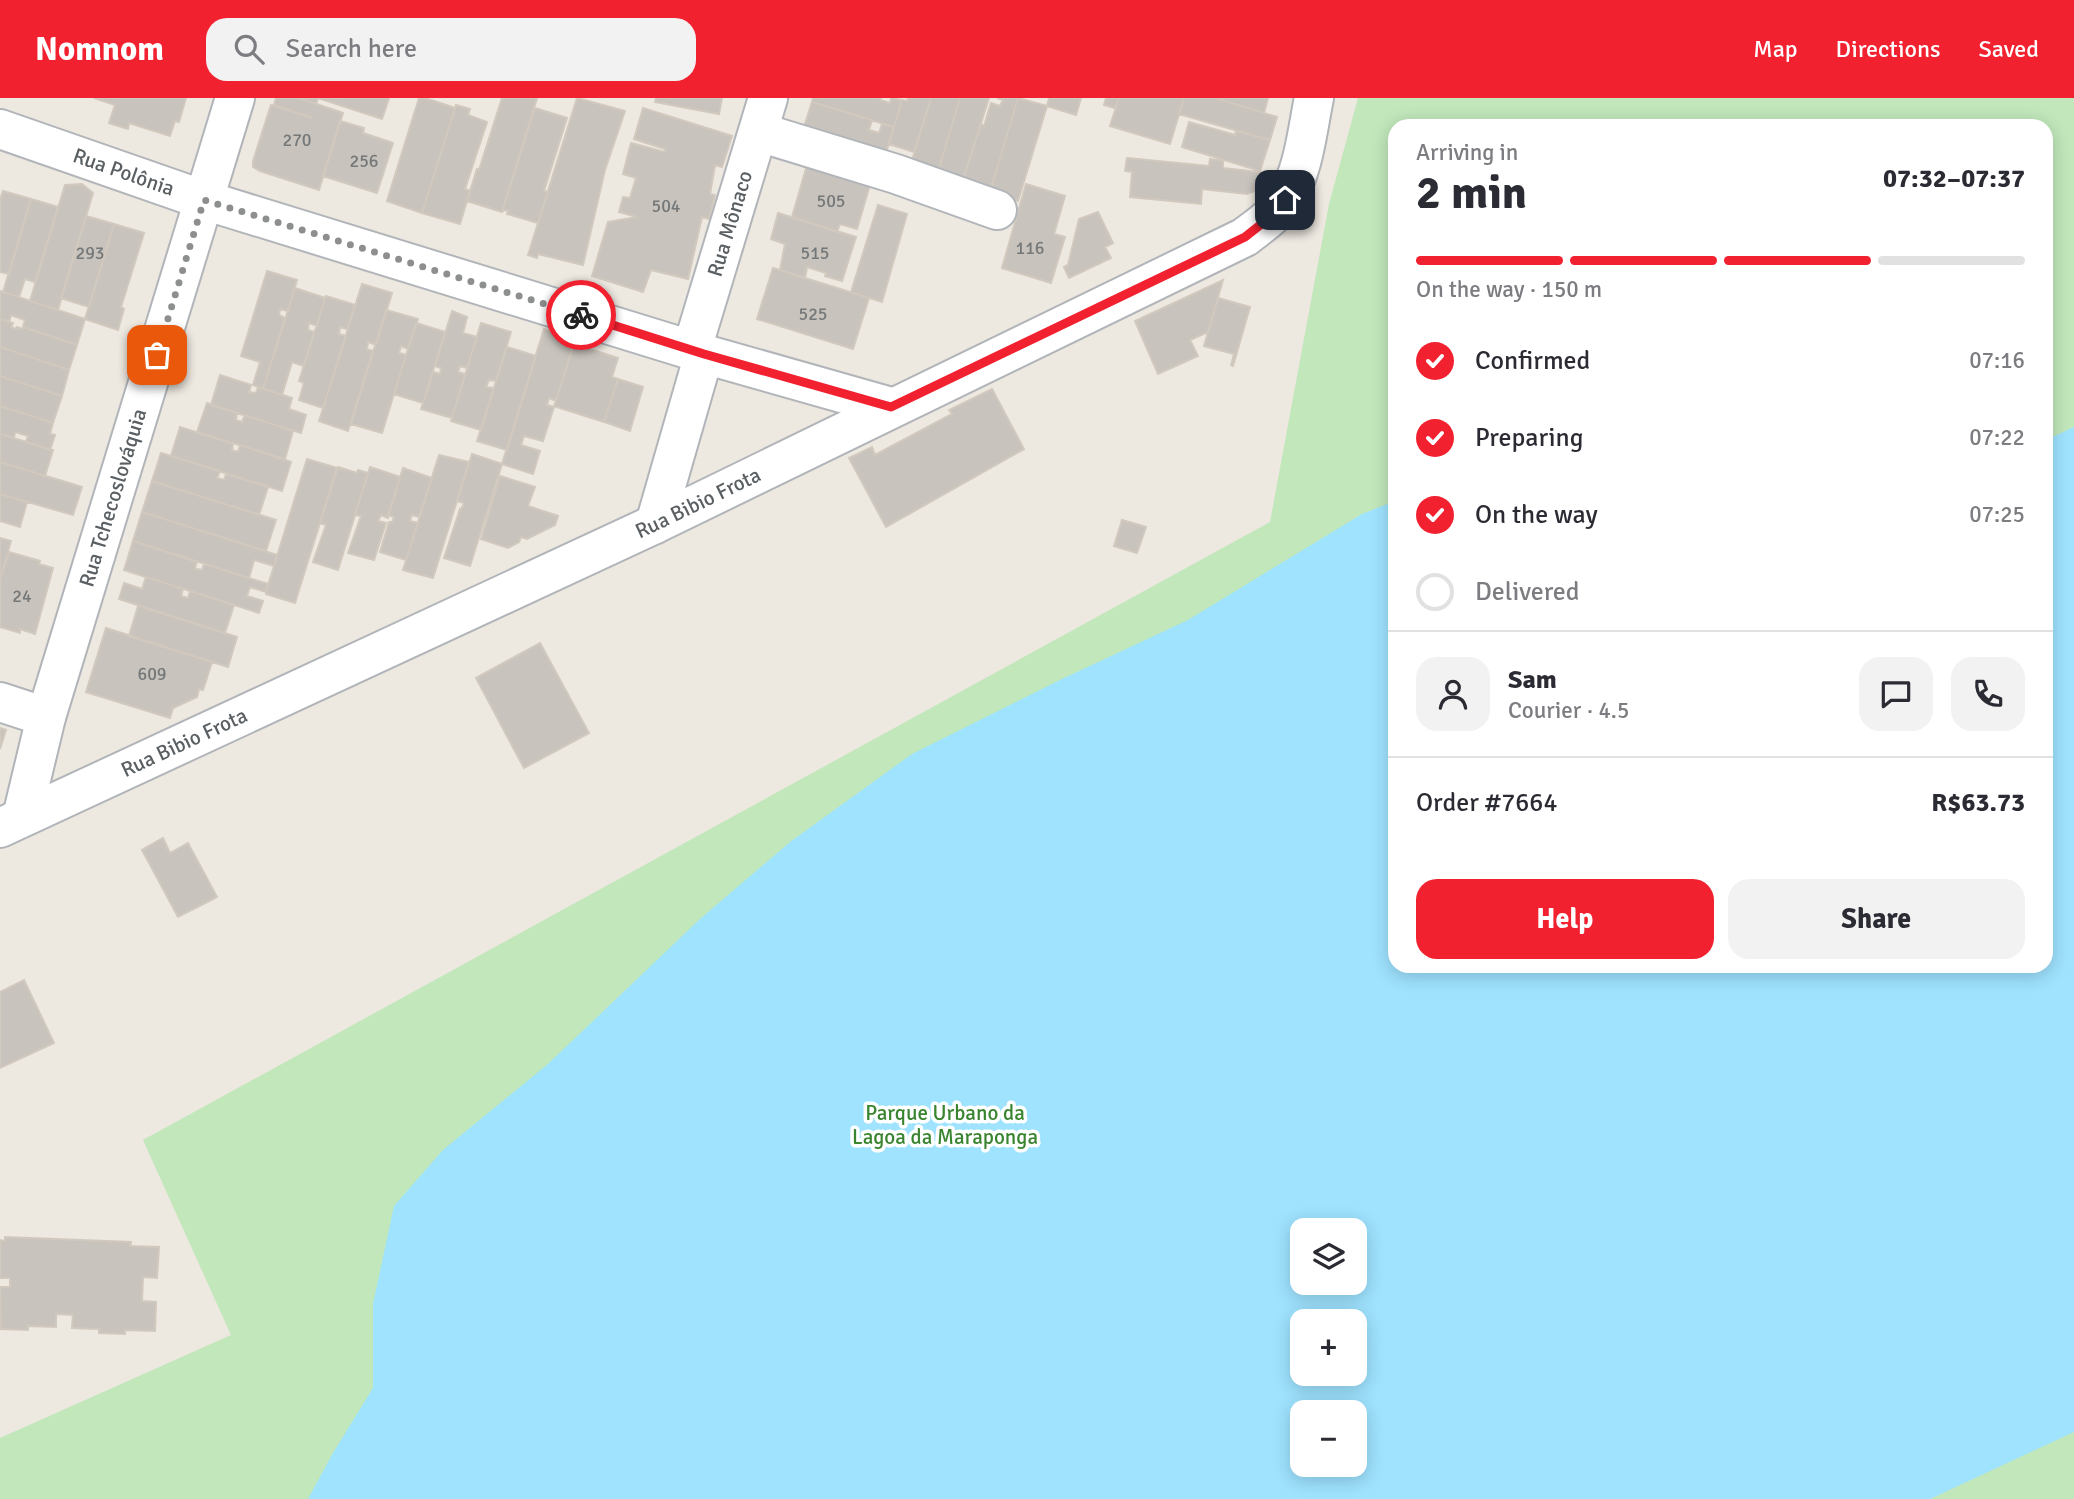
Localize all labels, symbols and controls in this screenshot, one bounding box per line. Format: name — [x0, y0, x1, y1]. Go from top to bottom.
search box — [206, 18, 696, 81]
text: Nomnom — [35, 29, 164, 70]
icon: search — [230, 30, 268, 68]
text: Search here — [286, 33, 417, 65]
text: Map — [1753, 34, 1798, 64]
text: Directions — [1836, 34, 1941, 64]
text: Saved — [1979, 34, 2039, 64]
house number: 270 — [282, 129, 312, 151]
text: Arriving in — [1416, 138, 1518, 167]
street label: Rua Polônia — [69, 142, 178, 202]
house number: 256 — [349, 150, 379, 172]
text: 07:32–07:37 — [1883, 163, 2025, 195]
text: 2 min — [1416, 165, 1527, 221]
street label: Rua Mônaco — [702, 167, 758, 280]
pin — [1255, 170, 1315, 230]
icon: home — [1266, 181, 1304, 219]
house number: 505 — [816, 190, 846, 212]
house number: 504 — [651, 195, 681, 217]
house number: 116 — [1015, 237, 1045, 259]
house number: 293 — [75, 242, 105, 264]
house number: 515 — [800, 242, 830, 264]
text: On the way · 150 m — [1416, 275, 1602, 304]
courier — [546, 280, 616, 350]
icon: bike — [562, 296, 600, 334]
house number: 525 — [798, 303, 828, 325]
pin — [127, 325, 187, 385]
icon: bag — [138, 336, 176, 374]
icon: check — [1416, 342, 1454, 380]
text: Confirmed — [1475, 345, 1590, 377]
text: 07:16 — [1969, 346, 2025, 375]
street label: Rua Tchecoslováquia — [73, 406, 152, 590]
icon: check — [1416, 419, 1454, 457]
text: Preparing — [1475, 422, 1583, 454]
text: 07:22 — [1969, 423, 2025, 452]
street label: Rua Bibio Frota — [631, 462, 765, 544]
icon: check — [1416, 496, 1454, 534]
text: On the way — [1475, 499, 1598, 531]
text: 07:25 — [1969, 500, 2025, 529]
text: Delivered — [1475, 576, 1580, 608]
house number: 24 — [12, 585, 32, 607]
button: person — [1416, 657, 1490, 731]
button: chat — [1859, 657, 1933, 731]
button: phone — [1951, 657, 2025, 731]
house number: 609 — [137, 663, 167, 685]
text: Sam — [1508, 664, 1557, 696]
text: Courier · 4.5 — [1508, 696, 1629, 725]
street label: Rua Bibio Frota — [117, 702, 251, 783]
text: Order #7664 — [1416, 787, 1557, 819]
text: R$63.73 — [1931, 787, 2025, 819]
button: Help — [1416, 879, 1714, 959]
button: Share — [1728, 879, 2025, 959]
park label: Parque Urbano da Lagoa da Maraponga — [852, 1100, 1038, 1150]
map controls — [1290, 1218, 1367, 1477]
button: layers — [1290, 1218, 1367, 1295]
button: + — [1290, 1309, 1367, 1386]
button: − — [1290, 1400, 1367, 1477]

